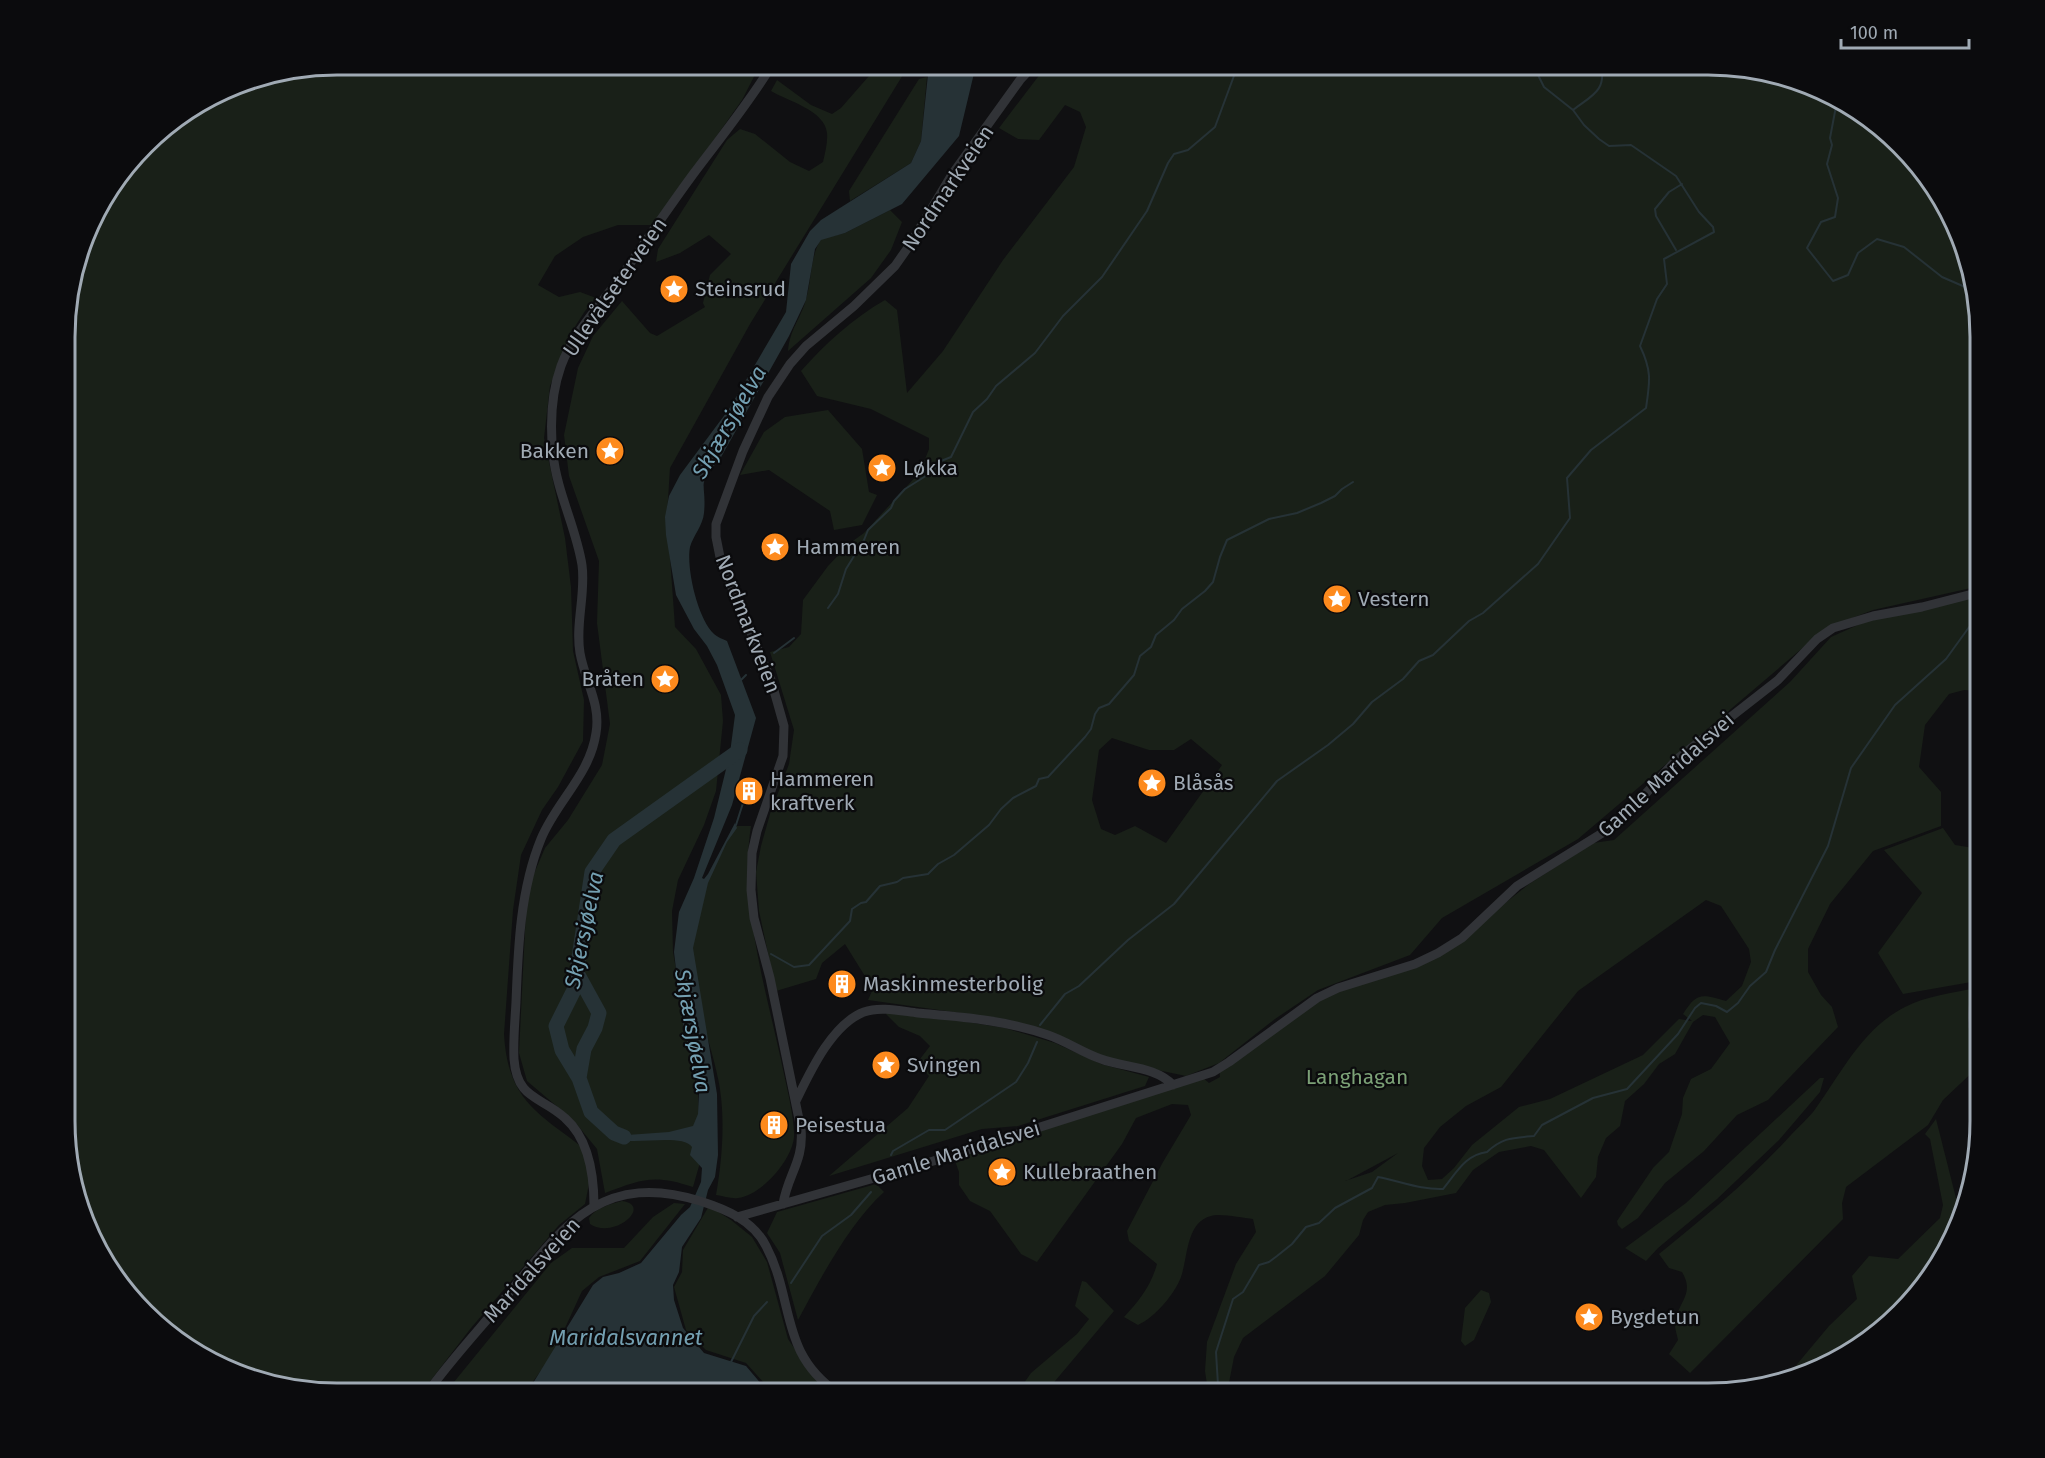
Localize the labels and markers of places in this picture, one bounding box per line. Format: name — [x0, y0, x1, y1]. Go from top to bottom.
place icon: Steinsrud — [658, 273, 690, 305]
place label: Steinsrud — [695, 276, 786, 302]
place icon: Bakken — [594, 435, 626, 467]
place label: Bakken — [520, 438, 589, 464]
place icon: Løkka — [866, 452, 898, 484]
place label: Løkka — [903, 455, 958, 481]
place icon: Hammeren — [759, 531, 791, 563]
place label: Hammeren — [796, 534, 900, 560]
place icon: Vestern — [1321, 583, 1353, 615]
place label: Vestern — [1358, 586, 1430, 612]
place icon: Bråten — [649, 663, 681, 695]
place label: Bråten — [581, 666, 644, 692]
place label: Hammeren kraftverk — [770, 766, 874, 816]
place icon: Blåsås — [1136, 767, 1168, 799]
place label: Blåsås — [1173, 770, 1234, 796]
building icon: Hammeren kraftverk — [733, 775, 765, 807]
building icon: Maskinmesterbolig — [826, 968, 858, 1000]
place label: Maskinmesterbolig — [863, 971, 1043, 997]
place icon: Svingen — [870, 1049, 902, 1081]
place label: Svingen — [907, 1052, 981, 1078]
building icon: Peisestua — [758, 1109, 790, 1141]
place label: Peisestua — [795, 1112, 886, 1138]
place icon: Kullebraathen — [986, 1156, 1018, 1188]
place label: Kullebraathen — [1023, 1159, 1157, 1185]
place icon: Bygdetun — [1573, 1301, 1605, 1333]
place label: Bygdetun — [1610, 1304, 1700, 1330]

